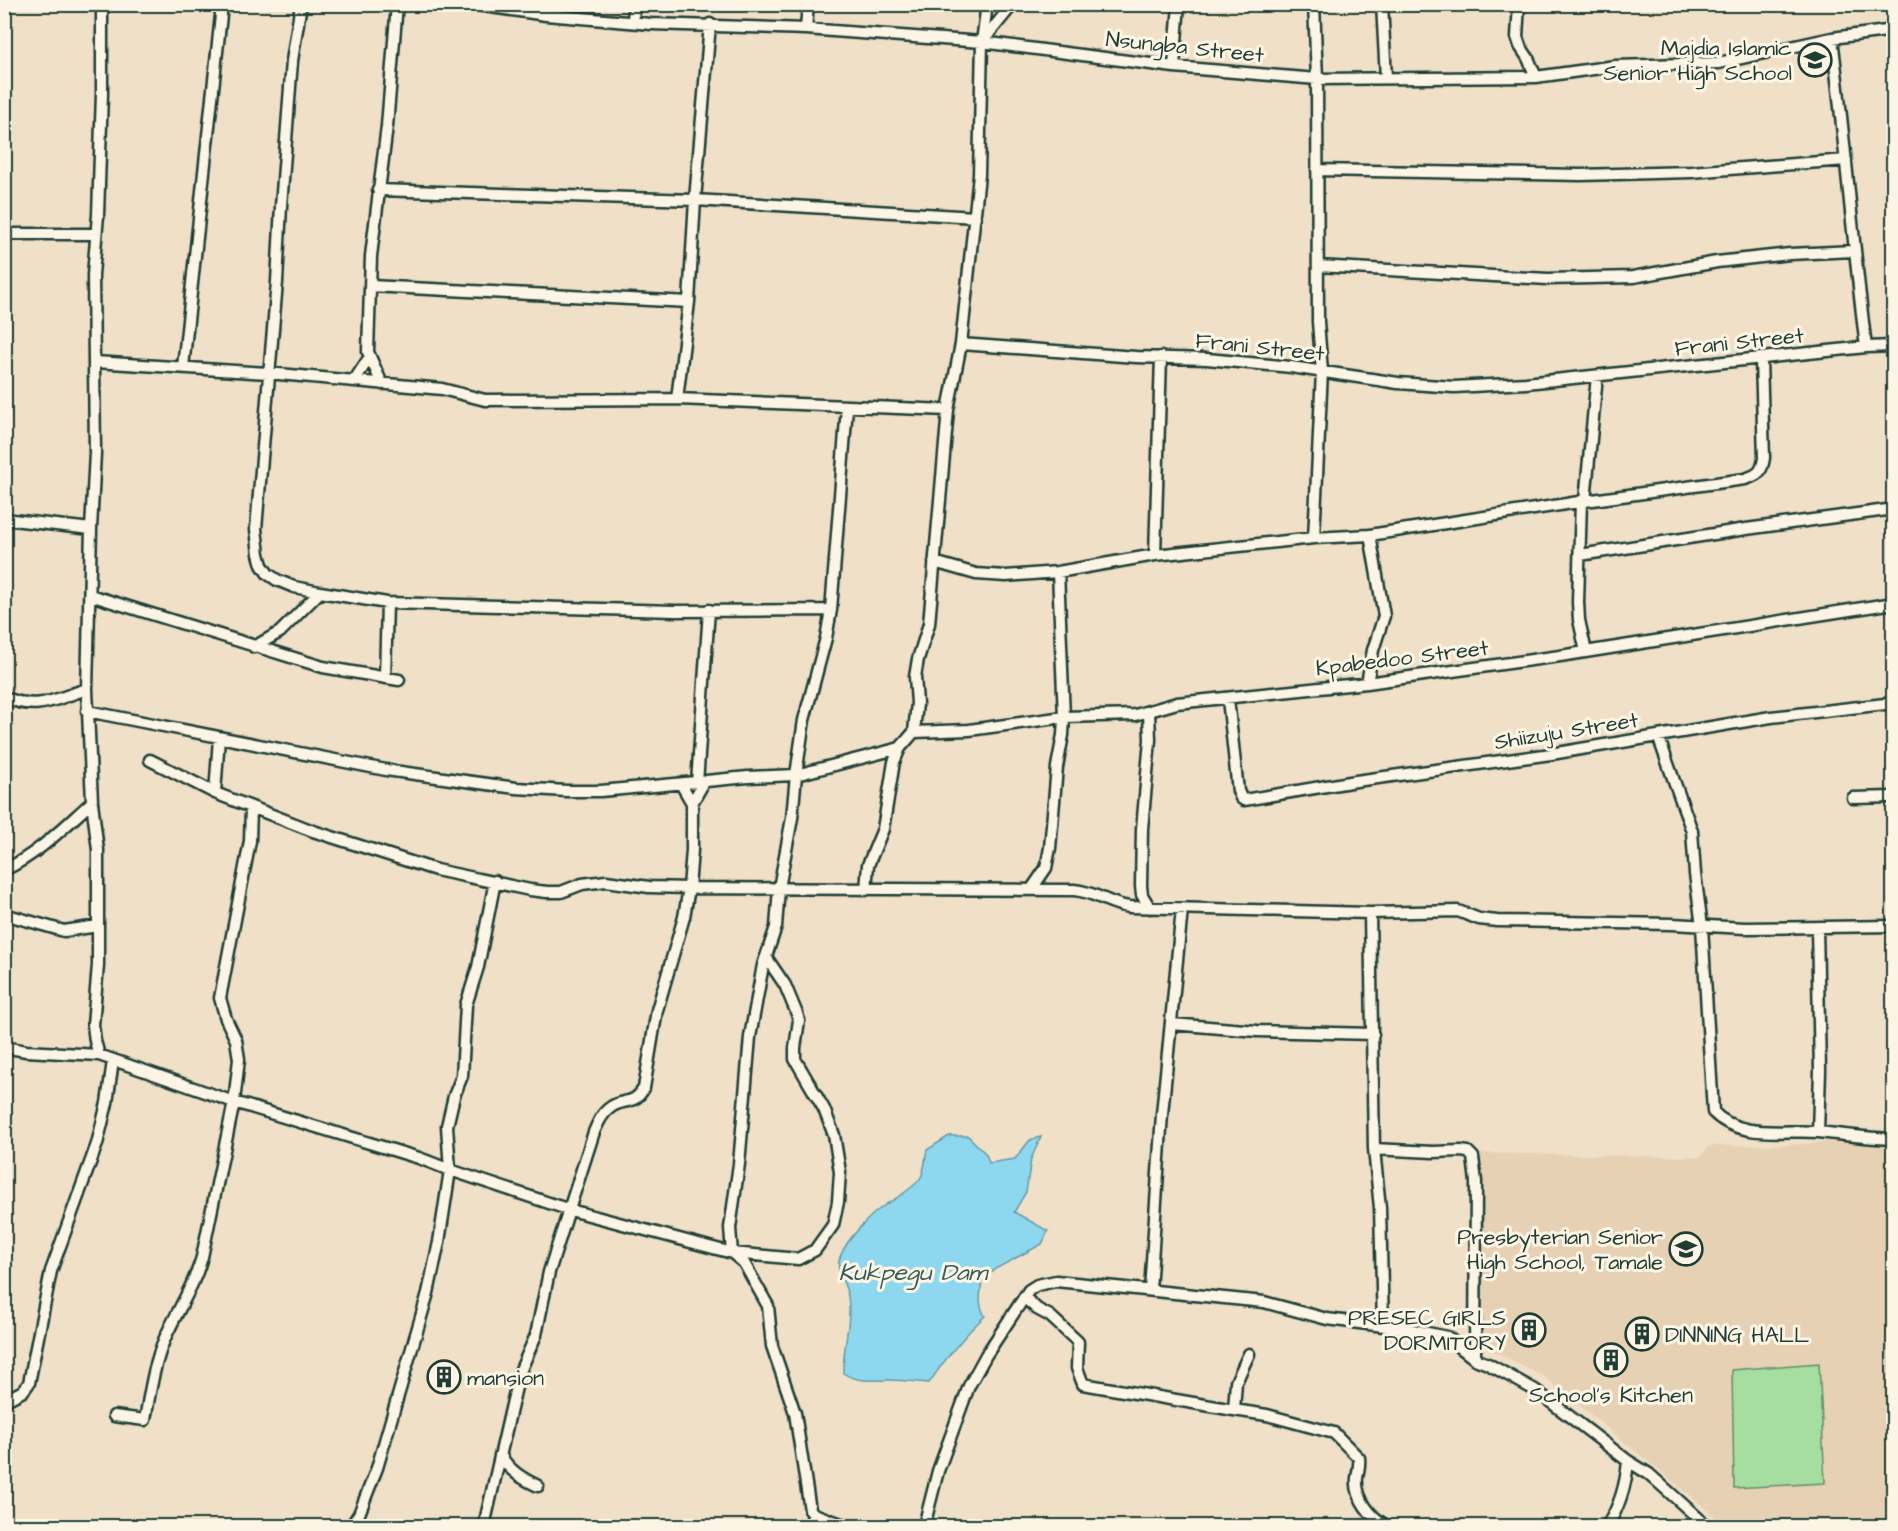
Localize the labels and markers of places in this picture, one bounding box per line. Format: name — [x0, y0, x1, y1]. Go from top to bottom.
place label: Majdia Islamic Senior High School — [1603, 33, 1792, 90]
school or university icon: Majdia Islamic Senior High School — [1797, 42, 1833, 78]
place label: Presbyterian Senior High School, Tamale — [1457, 1222, 1663, 1279]
school or university icon: Presbyterian Senior High School, Tamale — [1668, 1231, 1704, 1267]
place label: PRESEC GIRLS DORMITORY — [1348, 1303, 1506, 1359]
building icon: PRESEC GIRLS DORMITORY — [1511, 1312, 1547, 1348]
building icon: DINNING HALL — [1624, 1316, 1660, 1352]
place label: DINNING HALL — [1665, 1320, 1809, 1351]
building icon: School's Kitchen — [1593, 1342, 1629, 1378]
building icon: mansion — [426, 1359, 462, 1395]
place label: mansion — [467, 1363, 544, 1394]
place label: School's Kitchen — [1529, 1380, 1693, 1411]

